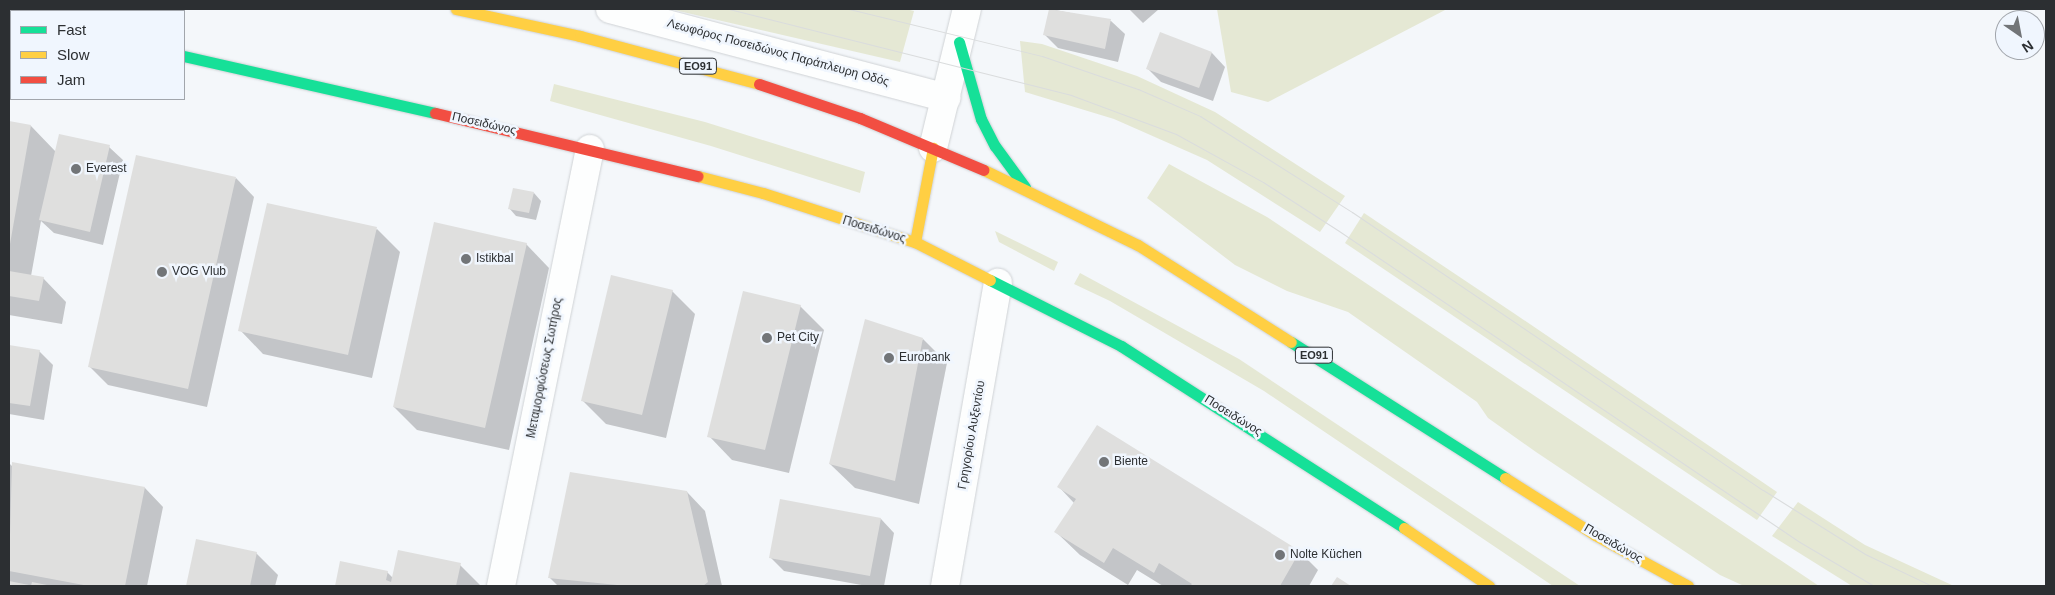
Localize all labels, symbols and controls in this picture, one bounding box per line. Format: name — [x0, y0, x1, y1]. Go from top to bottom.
legend — [10, 10, 185, 100]
north arrow — [1995, 10, 2045, 60]
street label: Λεωφόρος Ποσειδώνος Παράπλευρη Οδός — [665, 16, 891, 90]
text: Fast — [57, 21, 86, 38]
text: N — [2019, 37, 2036, 56]
text: Slow — [57, 46, 90, 63]
road number: ΕΟ91 — [678, 58, 718, 74]
text: Jam — [57, 71, 85, 88]
street label: Ποσειδώνος — [451, 110, 517, 138]
place label: Everest — [86, 162, 127, 176]
marker: Everest — [70, 163, 82, 175]
street label: Ποσειδώνος — [841, 214, 907, 246]
place label: Istikbal — [476, 252, 513, 266]
marker: Istikbal — [460, 253, 472, 265]
place label: VOG Vlub — [172, 265, 226, 279]
marker: VOG Vlub — [156, 266, 168, 278]
street label: Μεταμορφώσεως Σωτήρος — [524, 296, 566, 440]
place label: Pet City — [777, 331, 819, 345]
marker: Pet City — [761, 332, 773, 344]
road number: ΕΟ91 — [1294, 346, 1334, 364]
place label: Eurobank — [899, 351, 950, 365]
marker: Eurobank — [883, 352, 895, 364]
street label: Γρηγορίου Αυξεντίου — [955, 379, 989, 491]
street label: Ποσειδώνος — [1202, 393, 1264, 439]
place label: Biente — [1114, 455, 1148, 469]
marker: Biente — [1098, 456, 1110, 468]
street label: Ποσειδώνος — [1581, 521, 1645, 567]
place label: Nolte Küchen — [1290, 548, 1362, 562]
marker: Nolte Küchen — [1274, 549, 1286, 561]

